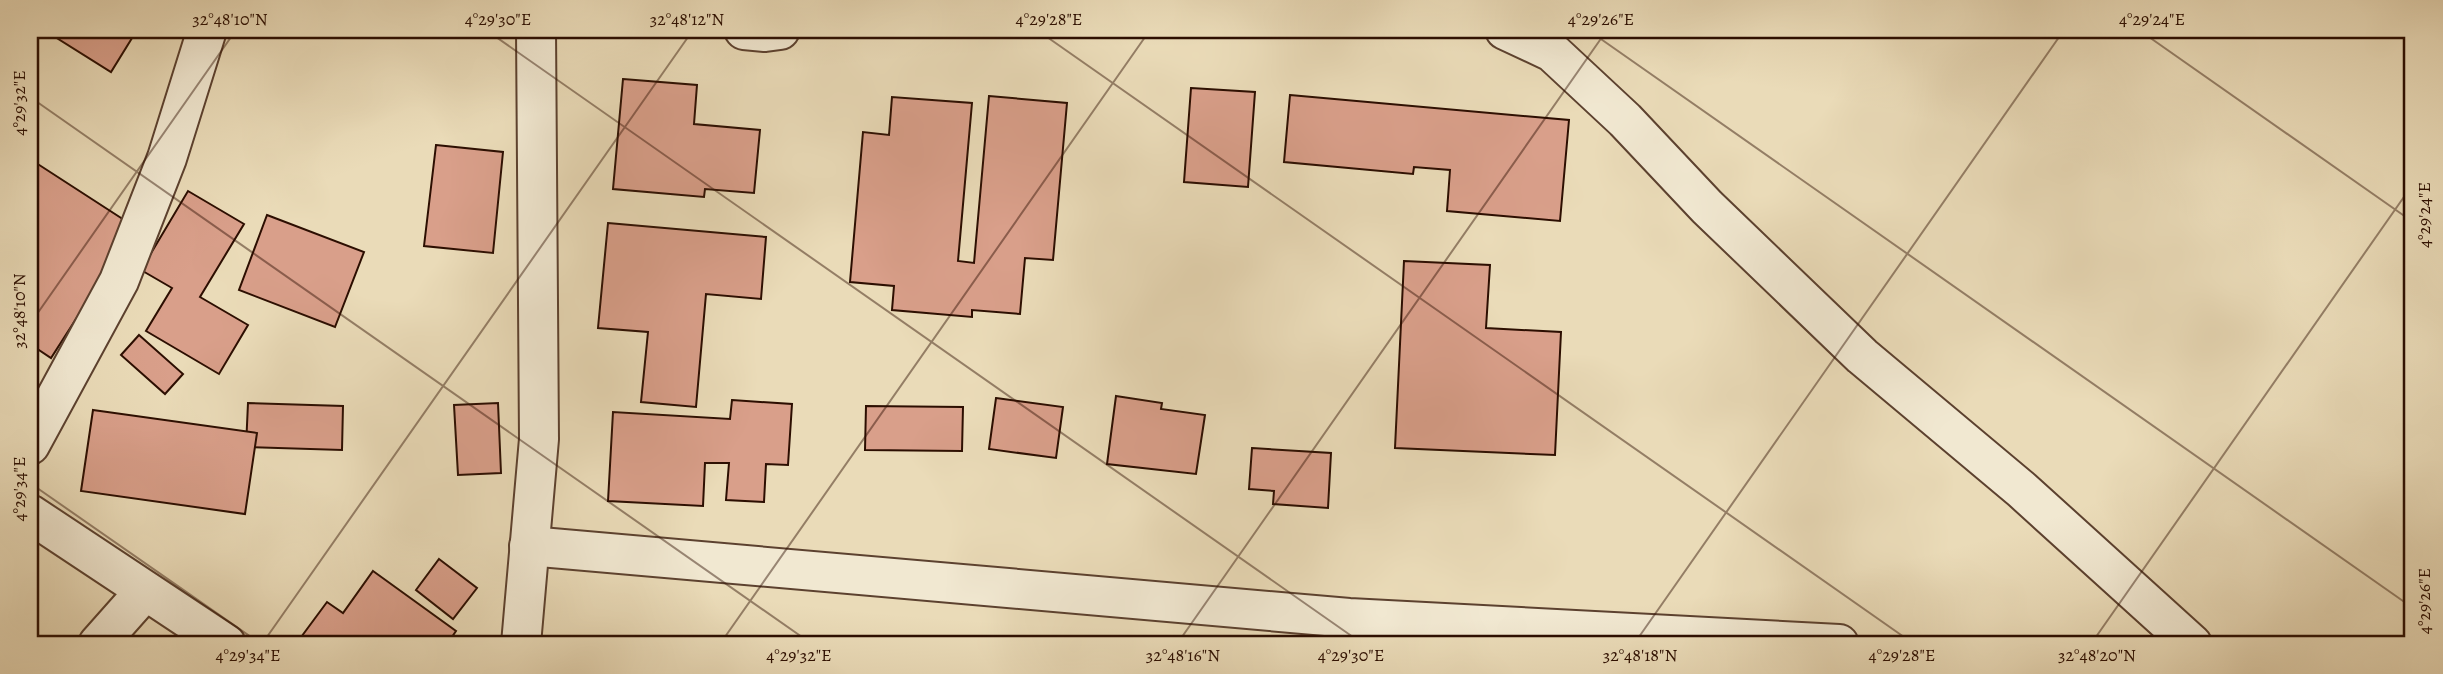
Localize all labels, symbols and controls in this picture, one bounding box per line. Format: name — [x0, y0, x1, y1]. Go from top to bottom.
text: 32°48'10"N — [192, 7, 268, 31]
text: 4°29'30"E — [465, 7, 531, 31]
text: 32°48'12"N — [650, 7, 724, 31]
text: 4°29'28"E — [1016, 7, 1082, 31]
text: 4°29'26"E — [1568, 7, 1634, 31]
text: 4°29'24"E — [2119, 7, 2185, 31]
text: 4°29'32"E — [7, 70, 31, 136]
text: 4°29'24"E — [2412, 182, 2436, 248]
text: 32°48'10"N — [7, 273, 31, 349]
text: 4°29'34"E — [7, 456, 31, 522]
text: 4°29'26"E — [2412, 568, 2436, 634]
text: 4°29'34"E — [215, 643, 281, 667]
text: 4°29'32"E — [766, 643, 832, 667]
text: 32°48'16"N — [1146, 643, 1220, 667]
text: 4°29'30"E — [1318, 643, 1384, 667]
text: 32°48'18"N — [1603, 643, 1677, 667]
text: 4°29'28"E — [1869, 643, 1935, 667]
text: 32°48'20"N — [2058, 643, 2136, 667]

